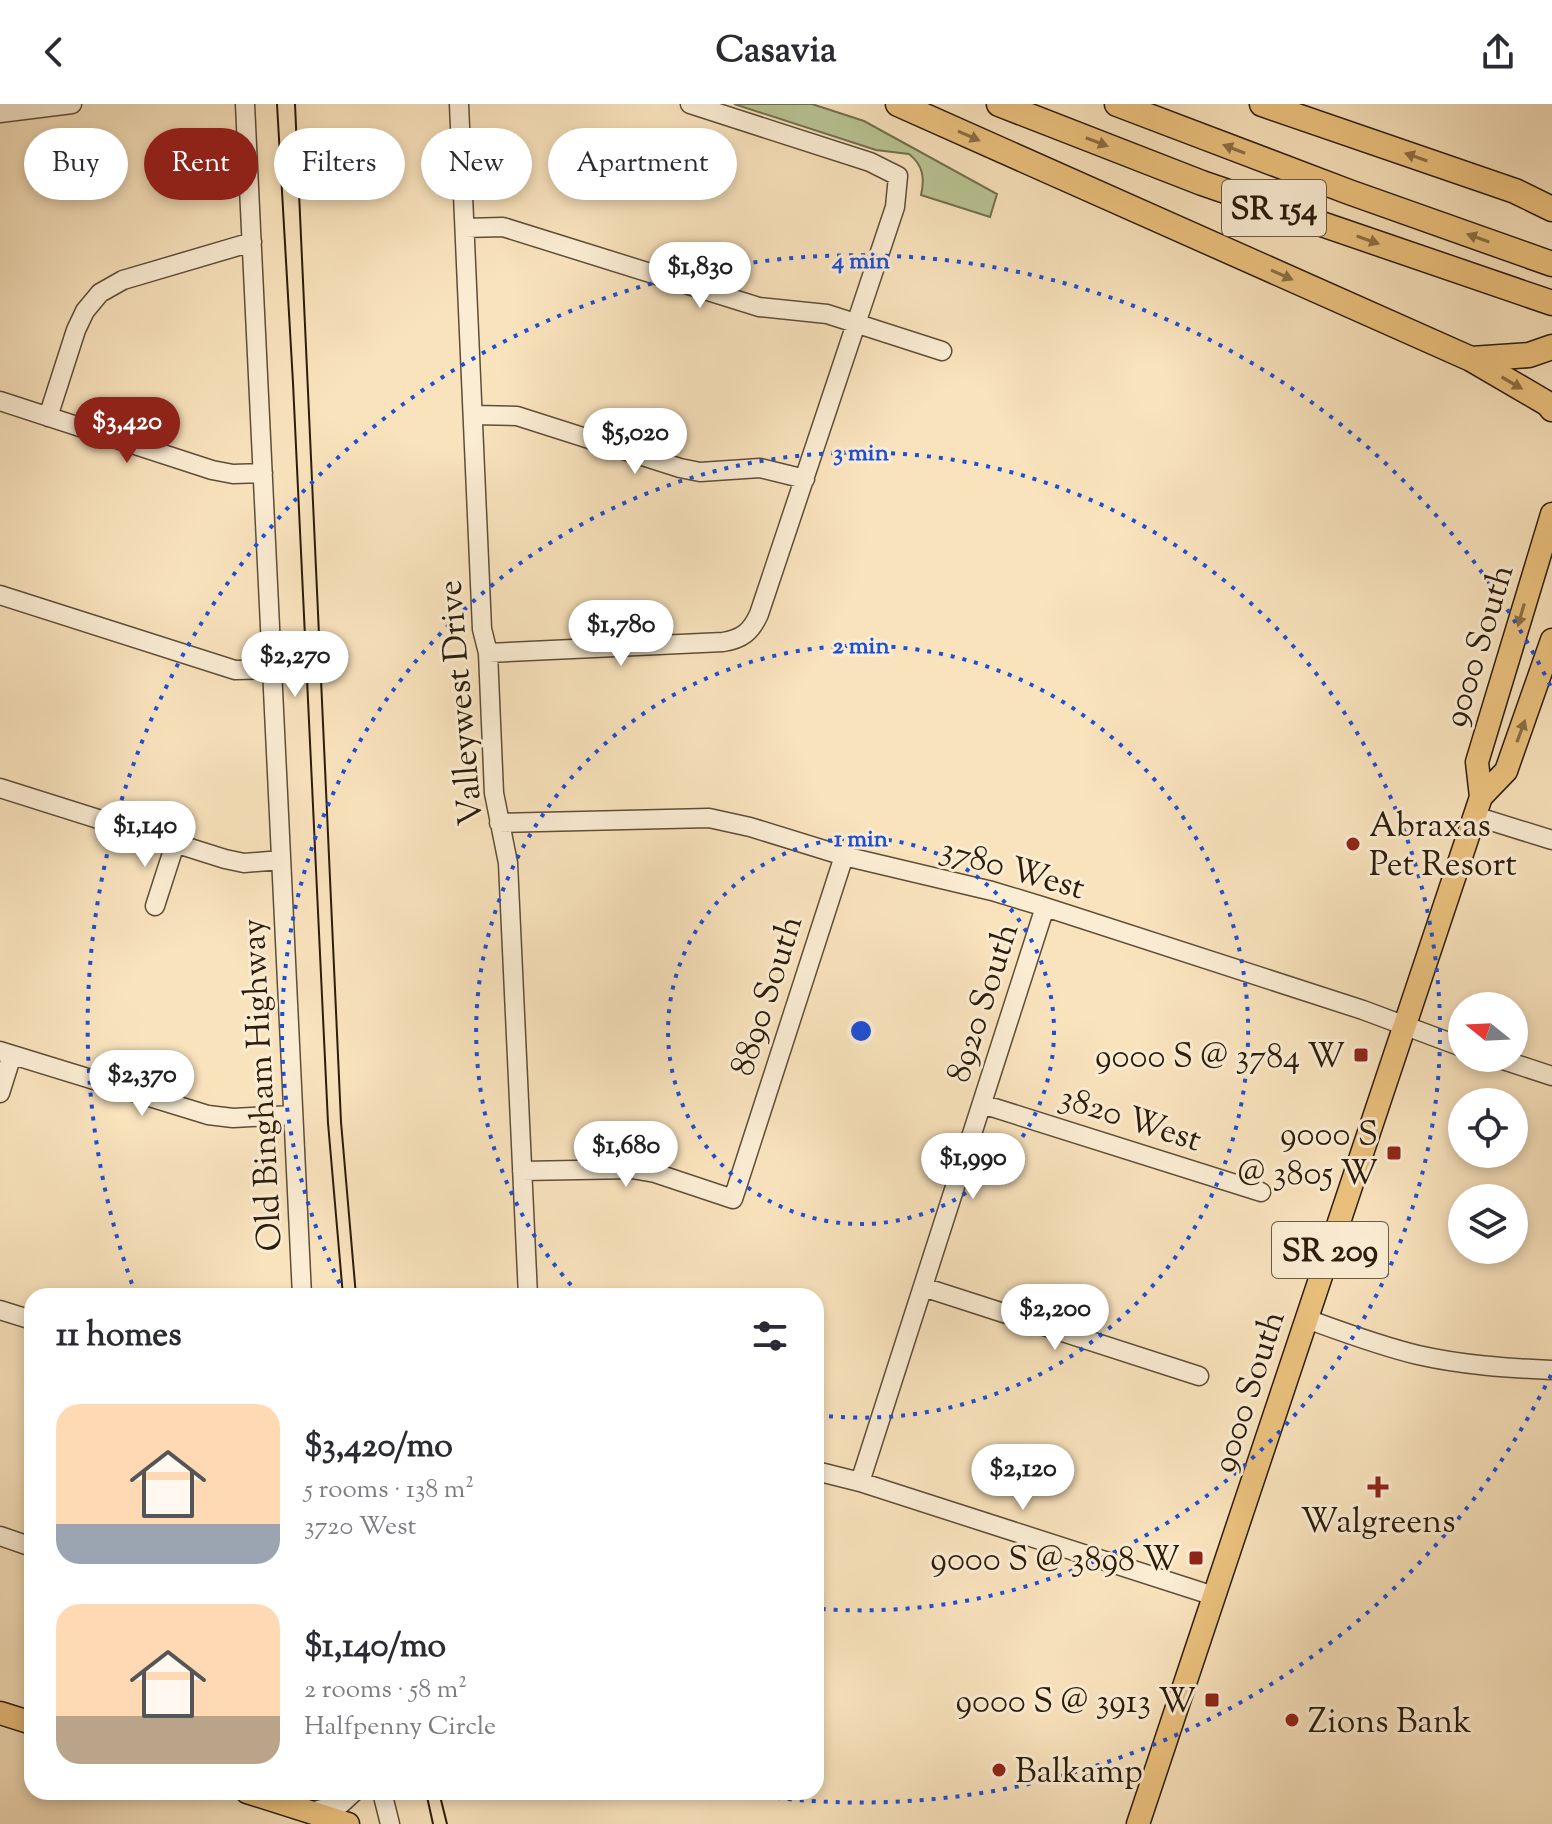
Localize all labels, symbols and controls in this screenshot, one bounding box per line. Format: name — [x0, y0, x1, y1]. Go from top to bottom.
text: Casavia — [716, 26, 837, 78]
icon: back — [32, 30, 76, 74]
icon: share — [1476, 30, 1520, 74]
chip: Buy — [24, 128, 128, 200]
chip: Rent — [144, 128, 258, 200]
chip: Filters — [274, 128, 405, 200]
chip: New — [421, 128, 532, 200]
chip: Apartment — [548, 128, 737, 200]
one-way arrow — [957, 129, 981, 143]
one-way arrow — [1085, 136, 1109, 149]
one-way arrow — [1222, 142, 1246, 155]
one-way arrow — [1403, 151, 1427, 163]
road number: SR 154 — [1222, 180, 1326, 236]
one-way arrow — [1466, 232, 1490, 244]
one-way arrow — [1356, 235, 1380, 247]
pin: $1,830 — [635, 242, 765, 310]
text: 4 min — [831, 245, 891, 279]
text: $1,830 — [667, 249, 733, 286]
one-way arrow — [1271, 268, 1294, 282]
one-way arrow — [1501, 376, 1523, 390]
pin: $3,420 — [62, 397, 192, 465]
text: $3,420 — [92, 404, 162, 441]
pin: $5,020 — [570, 408, 700, 476]
text: $5,020 — [601, 415, 669, 452]
text: 3 min — [833, 437, 890, 471]
street label: 9000 South — [1432, 559, 1528, 733]
street label: Valleywest Drive — [427, 578, 498, 828]
pin: $1,780 — [556, 600, 686, 668]
one-way arrow — [1514, 603, 1526, 628]
text: $1,780 — [587, 607, 655, 644]
text: 2 min — [832, 630, 890, 664]
pin: $2,270 — [230, 631, 360, 699]
text: $2,270 — [260, 638, 330, 675]
one-way arrow — [1515, 719, 1527, 743]
pin: $1,140 — [80, 801, 210, 869]
place label: Abraxas Pet Resort — [1369, 803, 1517, 891]
text: $1,140 — [113, 808, 177, 845]
text: 1 min — [834, 823, 889, 857]
street label: 3780 West — [934, 826, 1090, 914]
marker: Abraxas Pet Resort — [1344, 835, 1362, 853]
street label: 8890 South — [719, 910, 817, 1082]
street label: Old Bingham Highway — [230, 917, 297, 1252]
street label: 8920 South — [936, 917, 1033, 1089]
north arrow — [1448, 992, 1528, 1072]
map controls — [1448, 992, 1528, 1264]
centre of rings — [847, 1017, 875, 1045]
place label: 9000 S @ 3784 W — [1095, 1034, 1345, 1083]
marker: 9000 S @ 3784 W — [1352, 1046, 1370, 1064]
pin: $2,370 — [77, 1050, 207, 1118]
text: $2,370 — [107, 1057, 177, 1094]
street label: 3820 West — [1053, 1074, 1208, 1166]
button: locate — [1448, 1088, 1528, 1168]
place label: 9000 S @ 3805 W — [1238, 1112, 1378, 1200]
pin: $1,680 — [561, 1121, 691, 1189]
text: $1,680 — [592, 1128, 660, 1165]
pin: $1,990 — [908, 1133, 1038, 1201]
text: $1,990 — [939, 1140, 1007, 1177]
marker: 9000 S @ 3805 W — [1385, 1144, 1403, 1162]
button: layers — [1448, 1184, 1528, 1264]
road number: SR 209 — [1272, 1222, 1388, 1278]
pin: $2,200 — [990, 1284, 1120, 1352]
text: $2,200 — [1019, 1291, 1091, 1328]
street label: 9000 South — [1201, 1305, 1300, 1479]
text: 11 homes — [56, 1312, 182, 1361]
icon: filters — [748, 1314, 792, 1358]
text: $3,420/mo — [304, 1423, 453, 1472]
icon: home — [120, 1436, 216, 1532]
pin: $2,120 — [958, 1444, 1088, 1512]
text: $2,120 — [989, 1451, 1057, 1488]
text: 5 rooms · 138 m² — [304, 1472, 474, 1509]
marker: Walgreens — [1369, 1478, 1387, 1496]
place label: Walgreens — [1300, 1499, 1456, 1548]
text: 3720 West — [304, 1509, 416, 1546]
place label: 9000 S @ 3898 W — [930, 1537, 1180, 1586]
marker: 9000 S @ 3898 W — [1187, 1549, 1205, 1567]
text: $1,140/mo — [304, 1623, 446, 1672]
icon: home — [120, 1636, 216, 1732]
text: 2 rooms · 58 m² — [304, 1672, 467, 1709]
place label: 9000 S @ 3913 W — [955, 1679, 1196, 1728]
marker: 9000 S @ 3913 W — [1203, 1691, 1221, 1709]
place label: Zions Bank — [1308, 1699, 1472, 1748]
text: Halfpenny Circle — [304, 1709, 496, 1746]
marker: Zions Bank — [1283, 1711, 1301, 1729]
place label: Balkamp — [1015, 1749, 1143, 1798]
marker: Balkamp — [990, 1761, 1008, 1779]

